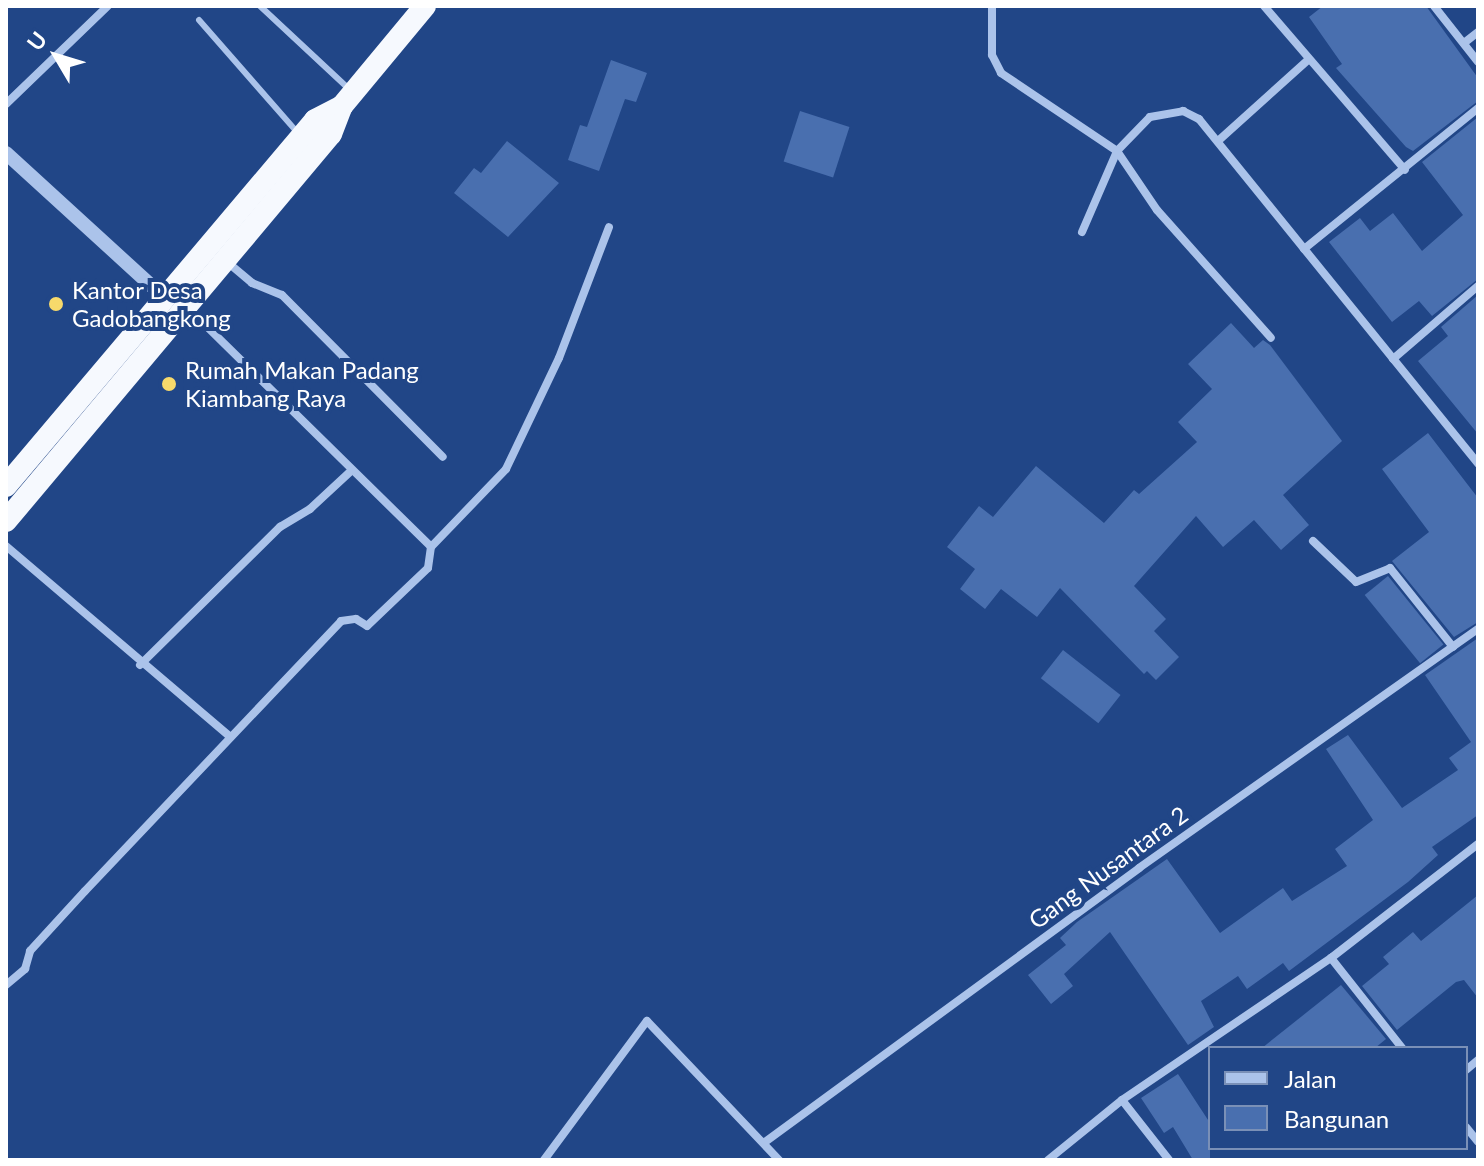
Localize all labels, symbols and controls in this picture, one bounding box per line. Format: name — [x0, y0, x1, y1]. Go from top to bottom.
north arrow — [16, 16, 96, 96]
text: U — [21, 26, 52, 56]
place label: Kantor Desa Gadobangkong — [72, 276, 231, 332]
marker: Kantor Desa Gadobangkong — [47, 295, 65, 313]
place label: Rumah Makan Padang Kiambang Raya — [185, 356, 419, 412]
marker: Rumah Makan Padang Kiambang Raya — [160, 375, 178, 393]
street label: Gang Nusantara 2 — [1023, 800, 1193, 934]
legend — [1208, 1046, 1468, 1150]
text: Jalan — [1284, 1064, 1337, 1093]
text: Bangunan — [1284, 1104, 1389, 1133]

